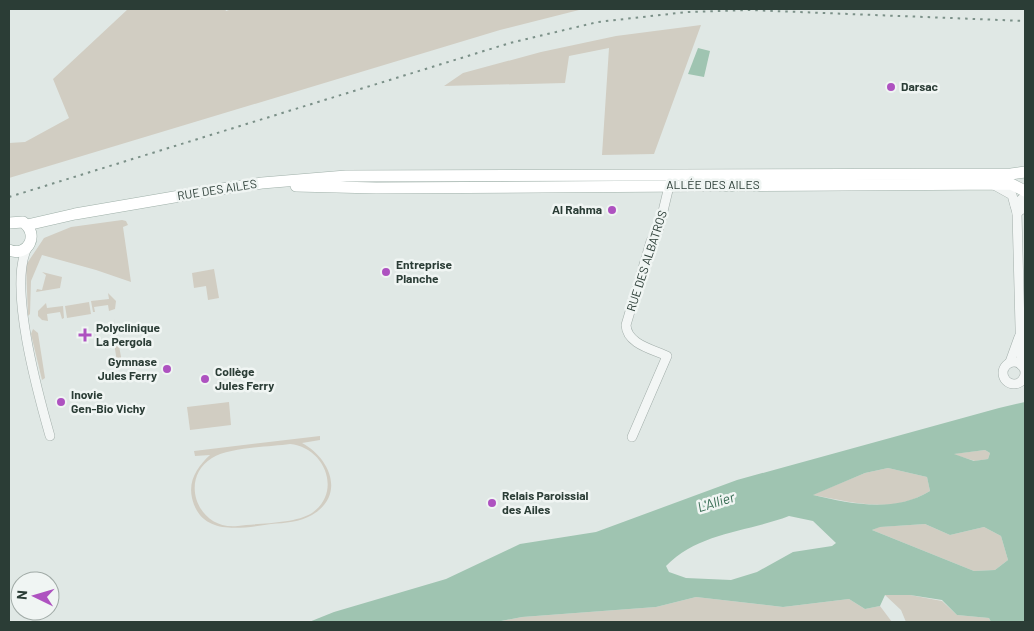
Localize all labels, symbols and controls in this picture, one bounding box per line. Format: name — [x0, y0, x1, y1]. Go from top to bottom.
place label: Darsac — [901, 79, 939, 93]
marker: Darsac — [885, 81, 897, 93]
street label: RUE DES AILES — [176, 176, 258, 202]
street label: ALLÉE DES AILES — [666, 177, 760, 191]
place label: Al Rahma — [552, 202, 602, 216]
marker: Al Rahma — [606, 204, 618, 216]
street label: RUE DES ALBATROS — [623, 208, 669, 313]
place label: Entreprise Planche — [396, 257, 453, 285]
marker: Entreprise Planche — [380, 266, 392, 278]
place label: Polyclinique La Pergola — [96, 320, 160, 348]
marker: Polyclinique La Pergola — [78, 328, 92, 342]
place label: Gymnase Jules Ferry — [98, 354, 157, 382]
marker: Gymnase Jules Ferry — [161, 363, 173, 375]
place label: Collège Jules Ferry — [215, 364, 274, 392]
marker: Collège Jules Ferry — [199, 373, 211, 385]
place label: Inovie Gen-Bio Vichy — [71, 387, 145, 415]
marker: Inovie Gen-Bio Vichy — [55, 396, 67, 408]
water label: L'Allier — [695, 487, 738, 515]
place label: Relais Paroissial des Ailes — [502, 488, 589, 516]
marker: Relais Paroissial des Ailes — [486, 497, 498, 509]
north arrow — [10, 571, 60, 621]
text: N — [13, 589, 30, 600]

